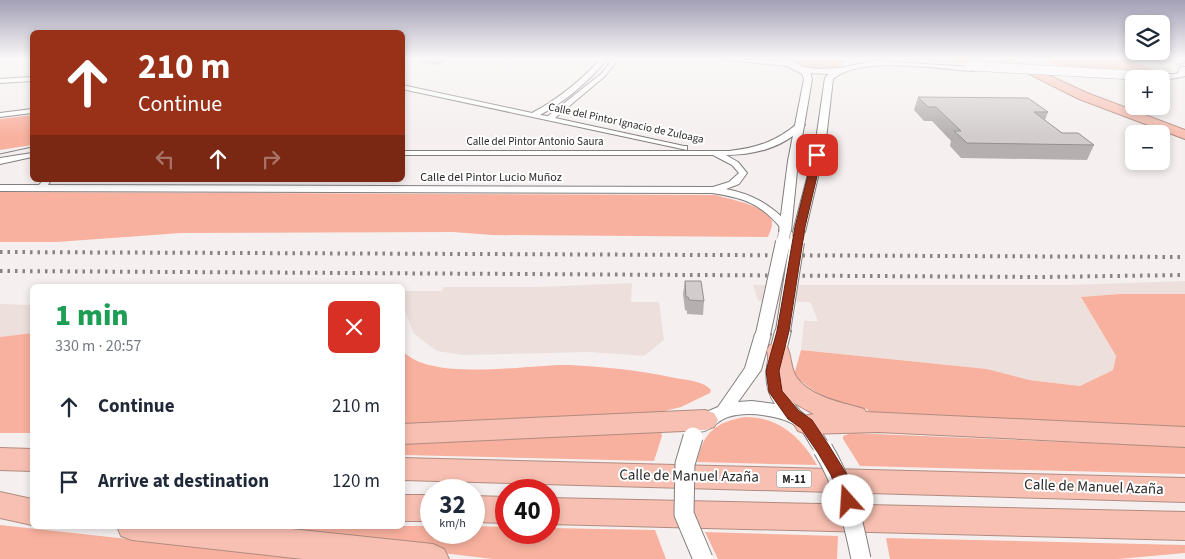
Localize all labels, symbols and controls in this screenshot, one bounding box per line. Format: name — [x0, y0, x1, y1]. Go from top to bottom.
map controls — [1125, 15, 1170, 170]
button: layers — [1125, 15, 1170, 60]
text: 210 m — [138, 42, 230, 92]
icon: ahead — [55, 50, 120, 115]
button: + — [1125, 70, 1170, 115]
text: Continue — [138, 88, 222, 120]
street label: Calle del Pintor Ignacio de Zuloaga — [547, 99, 705, 147]
button: − — [1125, 125, 1170, 170]
street label: Calle del Pintor Antonio Saura — [466, 134, 604, 149]
pin — [796, 134, 838, 176]
icon: arrive — [803, 141, 831, 169]
icon: left — [151, 145, 179, 173]
icon: ahead — [204, 145, 232, 173]
icon: right — [257, 145, 285, 173]
street label: Calle del Pintor Lucio Muñoz — [420, 169, 562, 186]
text: 1 min — [55, 294, 129, 337]
button: close — [328, 301, 380, 353]
text: 330 m · 20:57 — [55, 335, 142, 357]
icon: ahead — [55, 393, 83, 421]
text: Continue — [98, 393, 175, 420]
text: 210 m — [332, 393, 380, 420]
street label: Calle de Manuel Azaña — [619, 464, 759, 488]
icon: arrive — [55, 468, 83, 496]
text: Arrive at destination — [98, 468, 269, 495]
text: 120 m — [332, 468, 380, 495]
road number: M-11 — [776, 470, 812, 488]
position arrow — [821, 474, 873, 526]
street label: Calle de Manuel Azaña — [1024, 474, 1164, 500]
speed limit sign: 40 — [495, 479, 560, 544]
text: 32 — [439, 487, 466, 523]
text: km/h — [439, 515, 466, 532]

